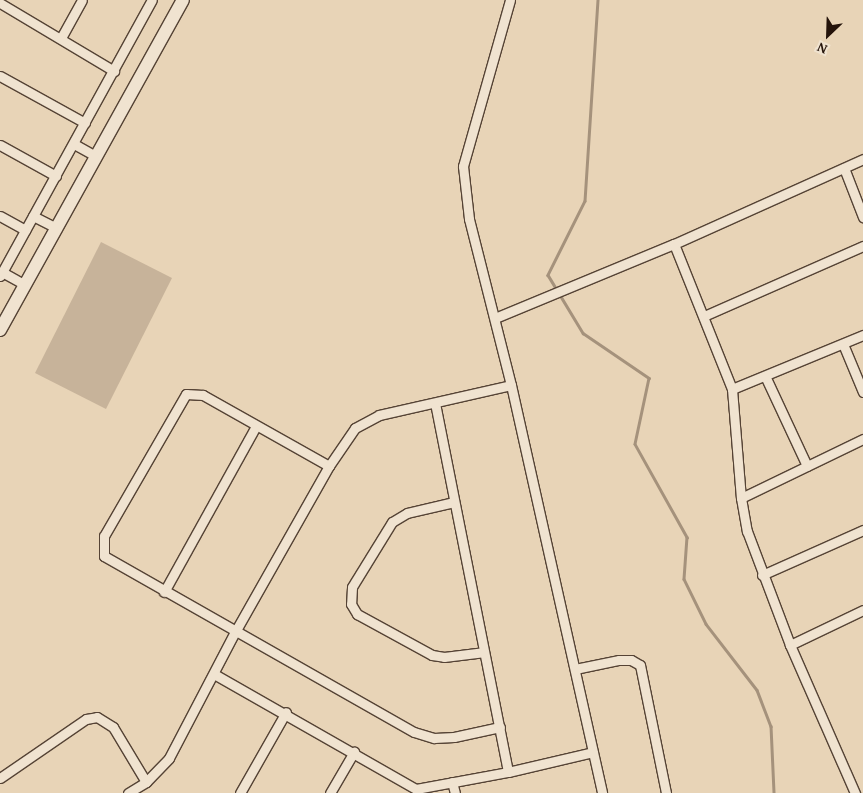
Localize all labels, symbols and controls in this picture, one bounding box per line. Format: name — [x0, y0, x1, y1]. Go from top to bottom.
north arrow — [803, 10, 853, 60]
text: N — [814, 38, 830, 60]

